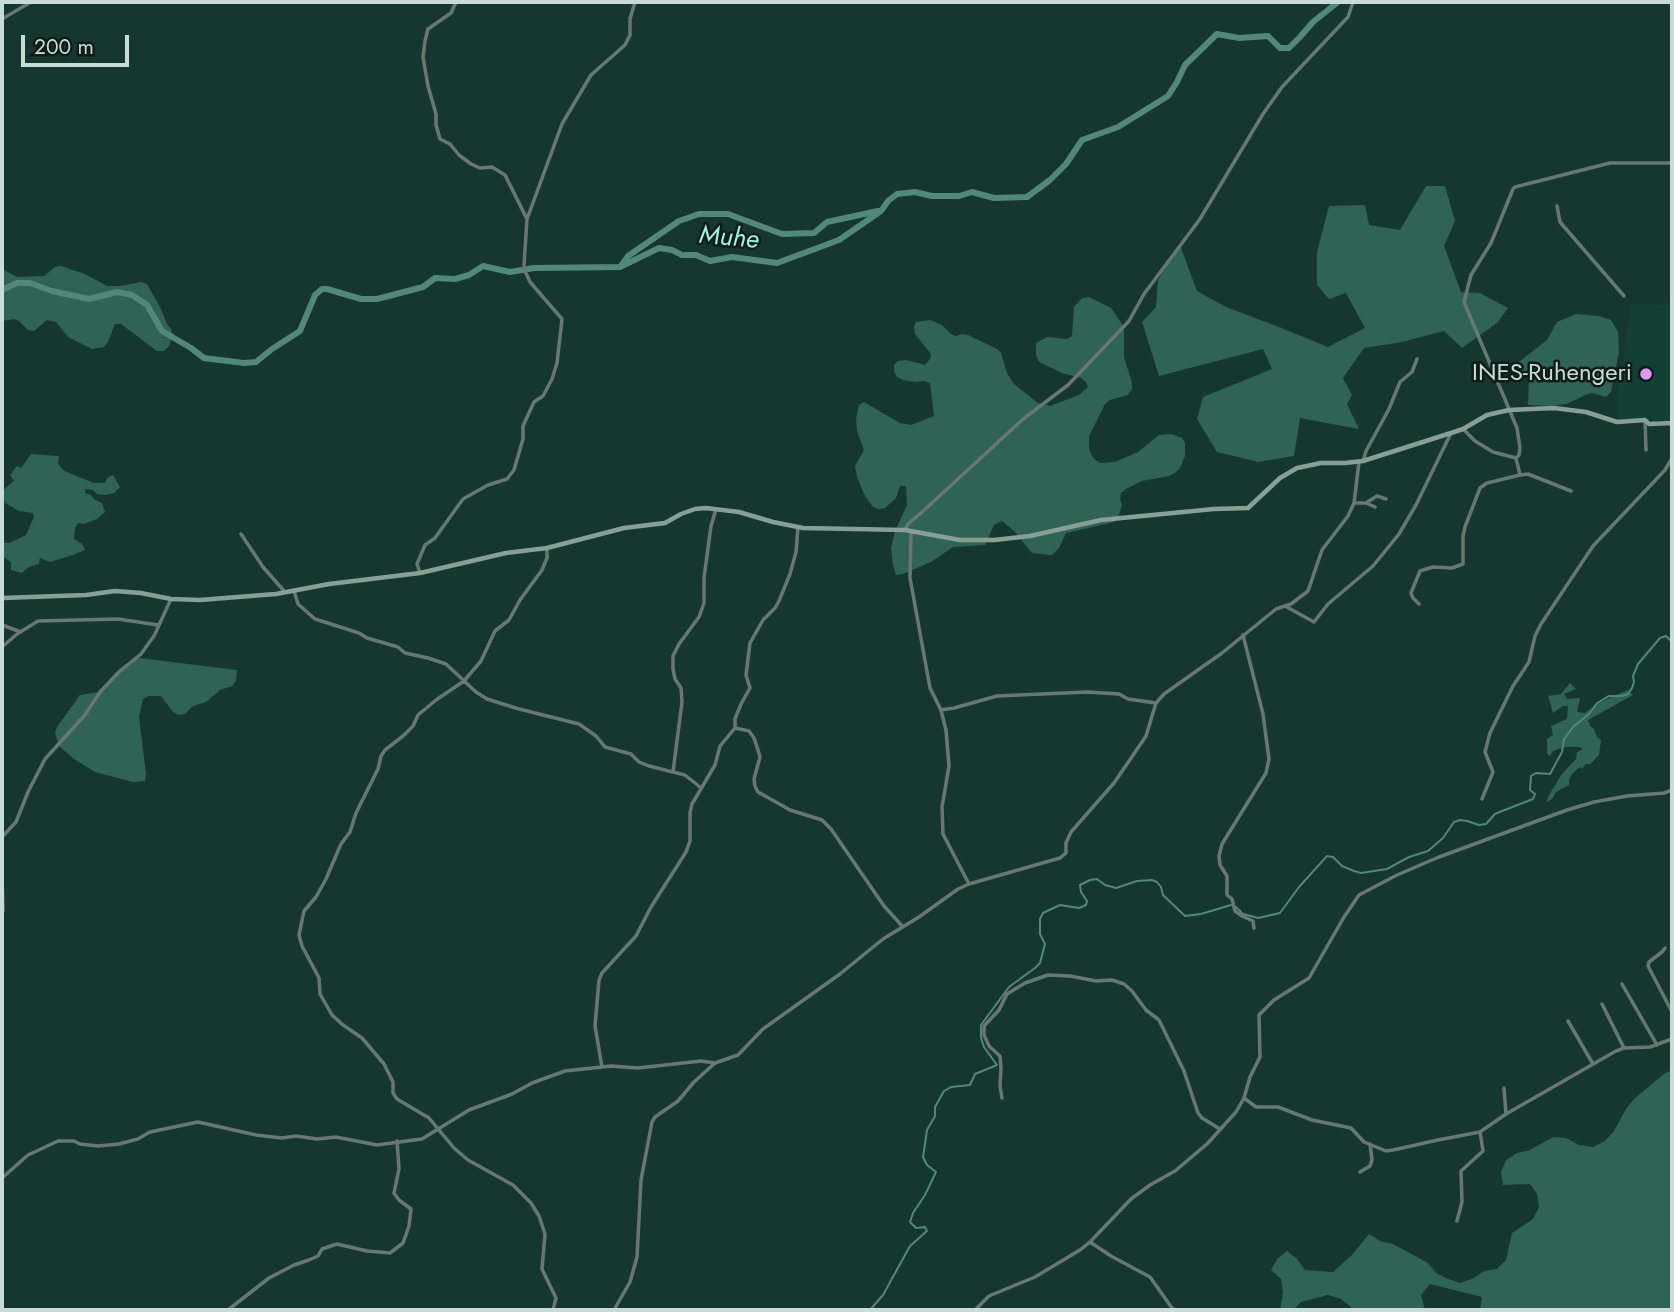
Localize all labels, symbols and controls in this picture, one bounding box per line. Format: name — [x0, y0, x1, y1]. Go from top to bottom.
scale bar — [24, 21, 133, 65]
text: 200 m — [34, 32, 94, 62]
water label: Muhe — [698, 221, 760, 257]
place label: INES-Ruhengeri — [1472, 360, 1632, 388]
marker: INES-Ruhengeri — [1638, 366, 1654, 382]

